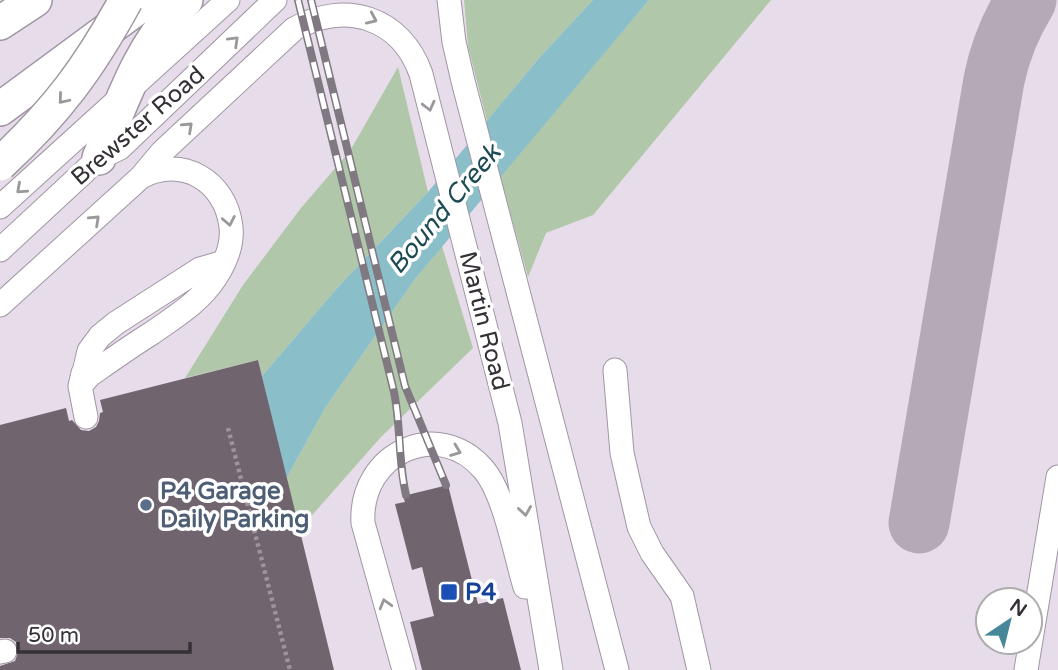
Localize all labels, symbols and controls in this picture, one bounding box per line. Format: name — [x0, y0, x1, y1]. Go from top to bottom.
one-way arrow — [364, 10, 377, 24]
one-way arrow — [226, 36, 239, 49]
street label: Brewster Road — [65, 60, 211, 192]
one-way arrow — [59, 91, 72, 103]
one-way arrow — [421, 100, 435, 112]
one-way arrow — [180, 123, 193, 136]
water label: Bound Creek — [381, 137, 508, 280]
one-way arrow — [16, 180, 29, 193]
one-way arrow — [220, 215, 235, 227]
one-way arrow — [87, 216, 100, 228]
street label: Martin Road — [453, 249, 515, 393]
one-way arrow — [449, 442, 461, 456]
place label: P4 Garage Daily Parking — [160, 477, 309, 534]
marker: P4 Garage Daily Parking — [138, 497, 154, 513]
one-way arrow — [517, 505, 532, 517]
place label: P4 — [465, 578, 496, 607]
marker: P4 — [439, 582, 459, 602]
north arrow — [974, 586, 1044, 656]
text: N — [1006, 595, 1031, 621]
one-way arrow — [379, 598, 393, 610]
scale bar — [18, 610, 189, 654]
text: 50 m — [28, 623, 79, 648]

